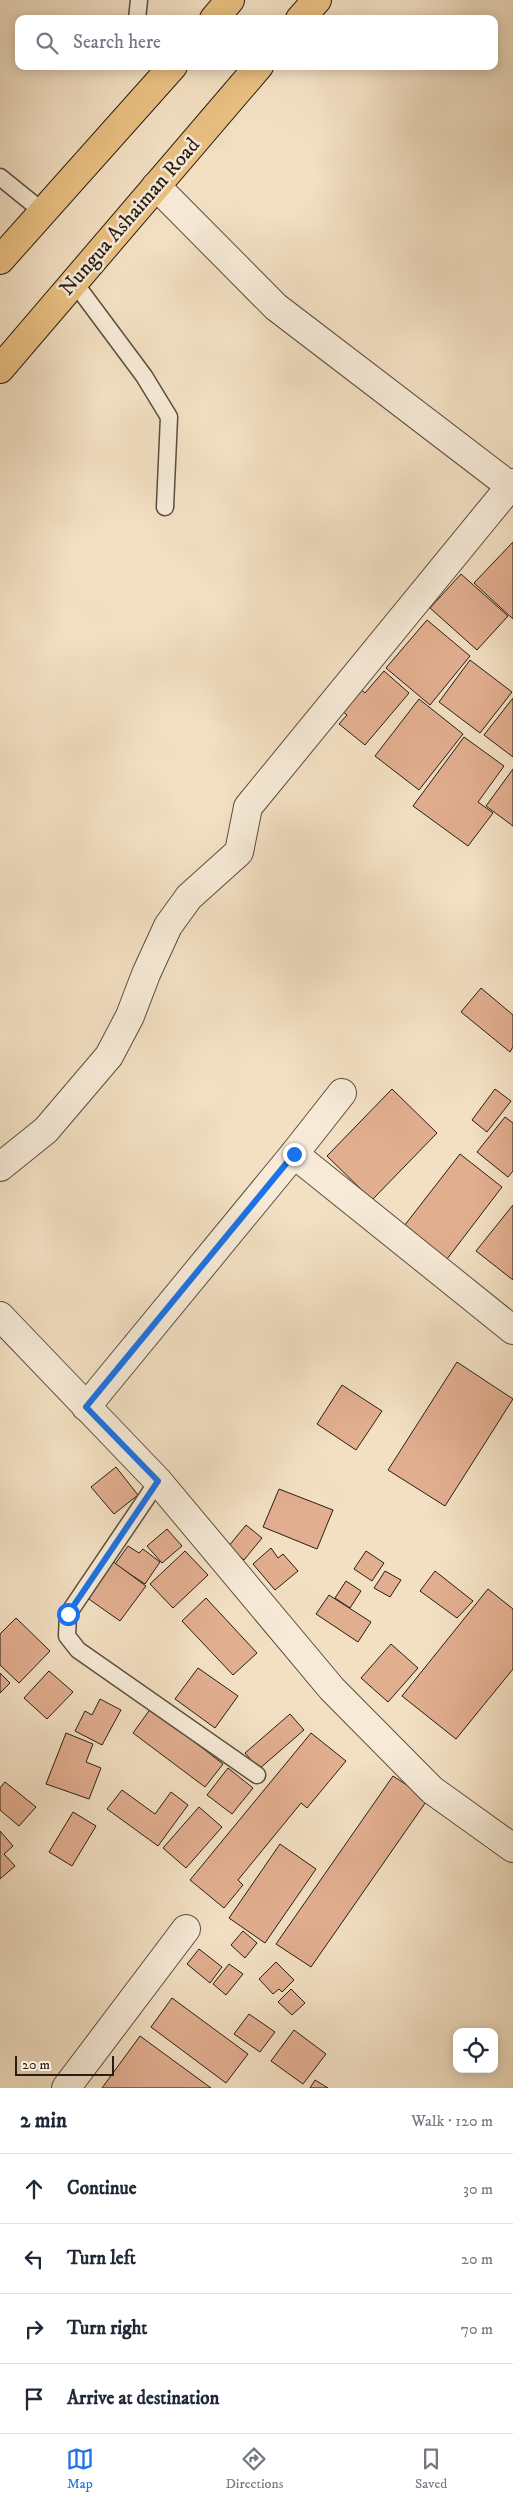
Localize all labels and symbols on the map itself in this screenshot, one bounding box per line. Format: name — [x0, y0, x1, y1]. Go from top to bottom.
street label: Nungua Ashaiman Road — [54, 132, 206, 301]
route end — [283, 1143, 306, 1166]
route start — [57, 1603, 80, 1626]
scale bar — [15, 2053, 114, 2076]

